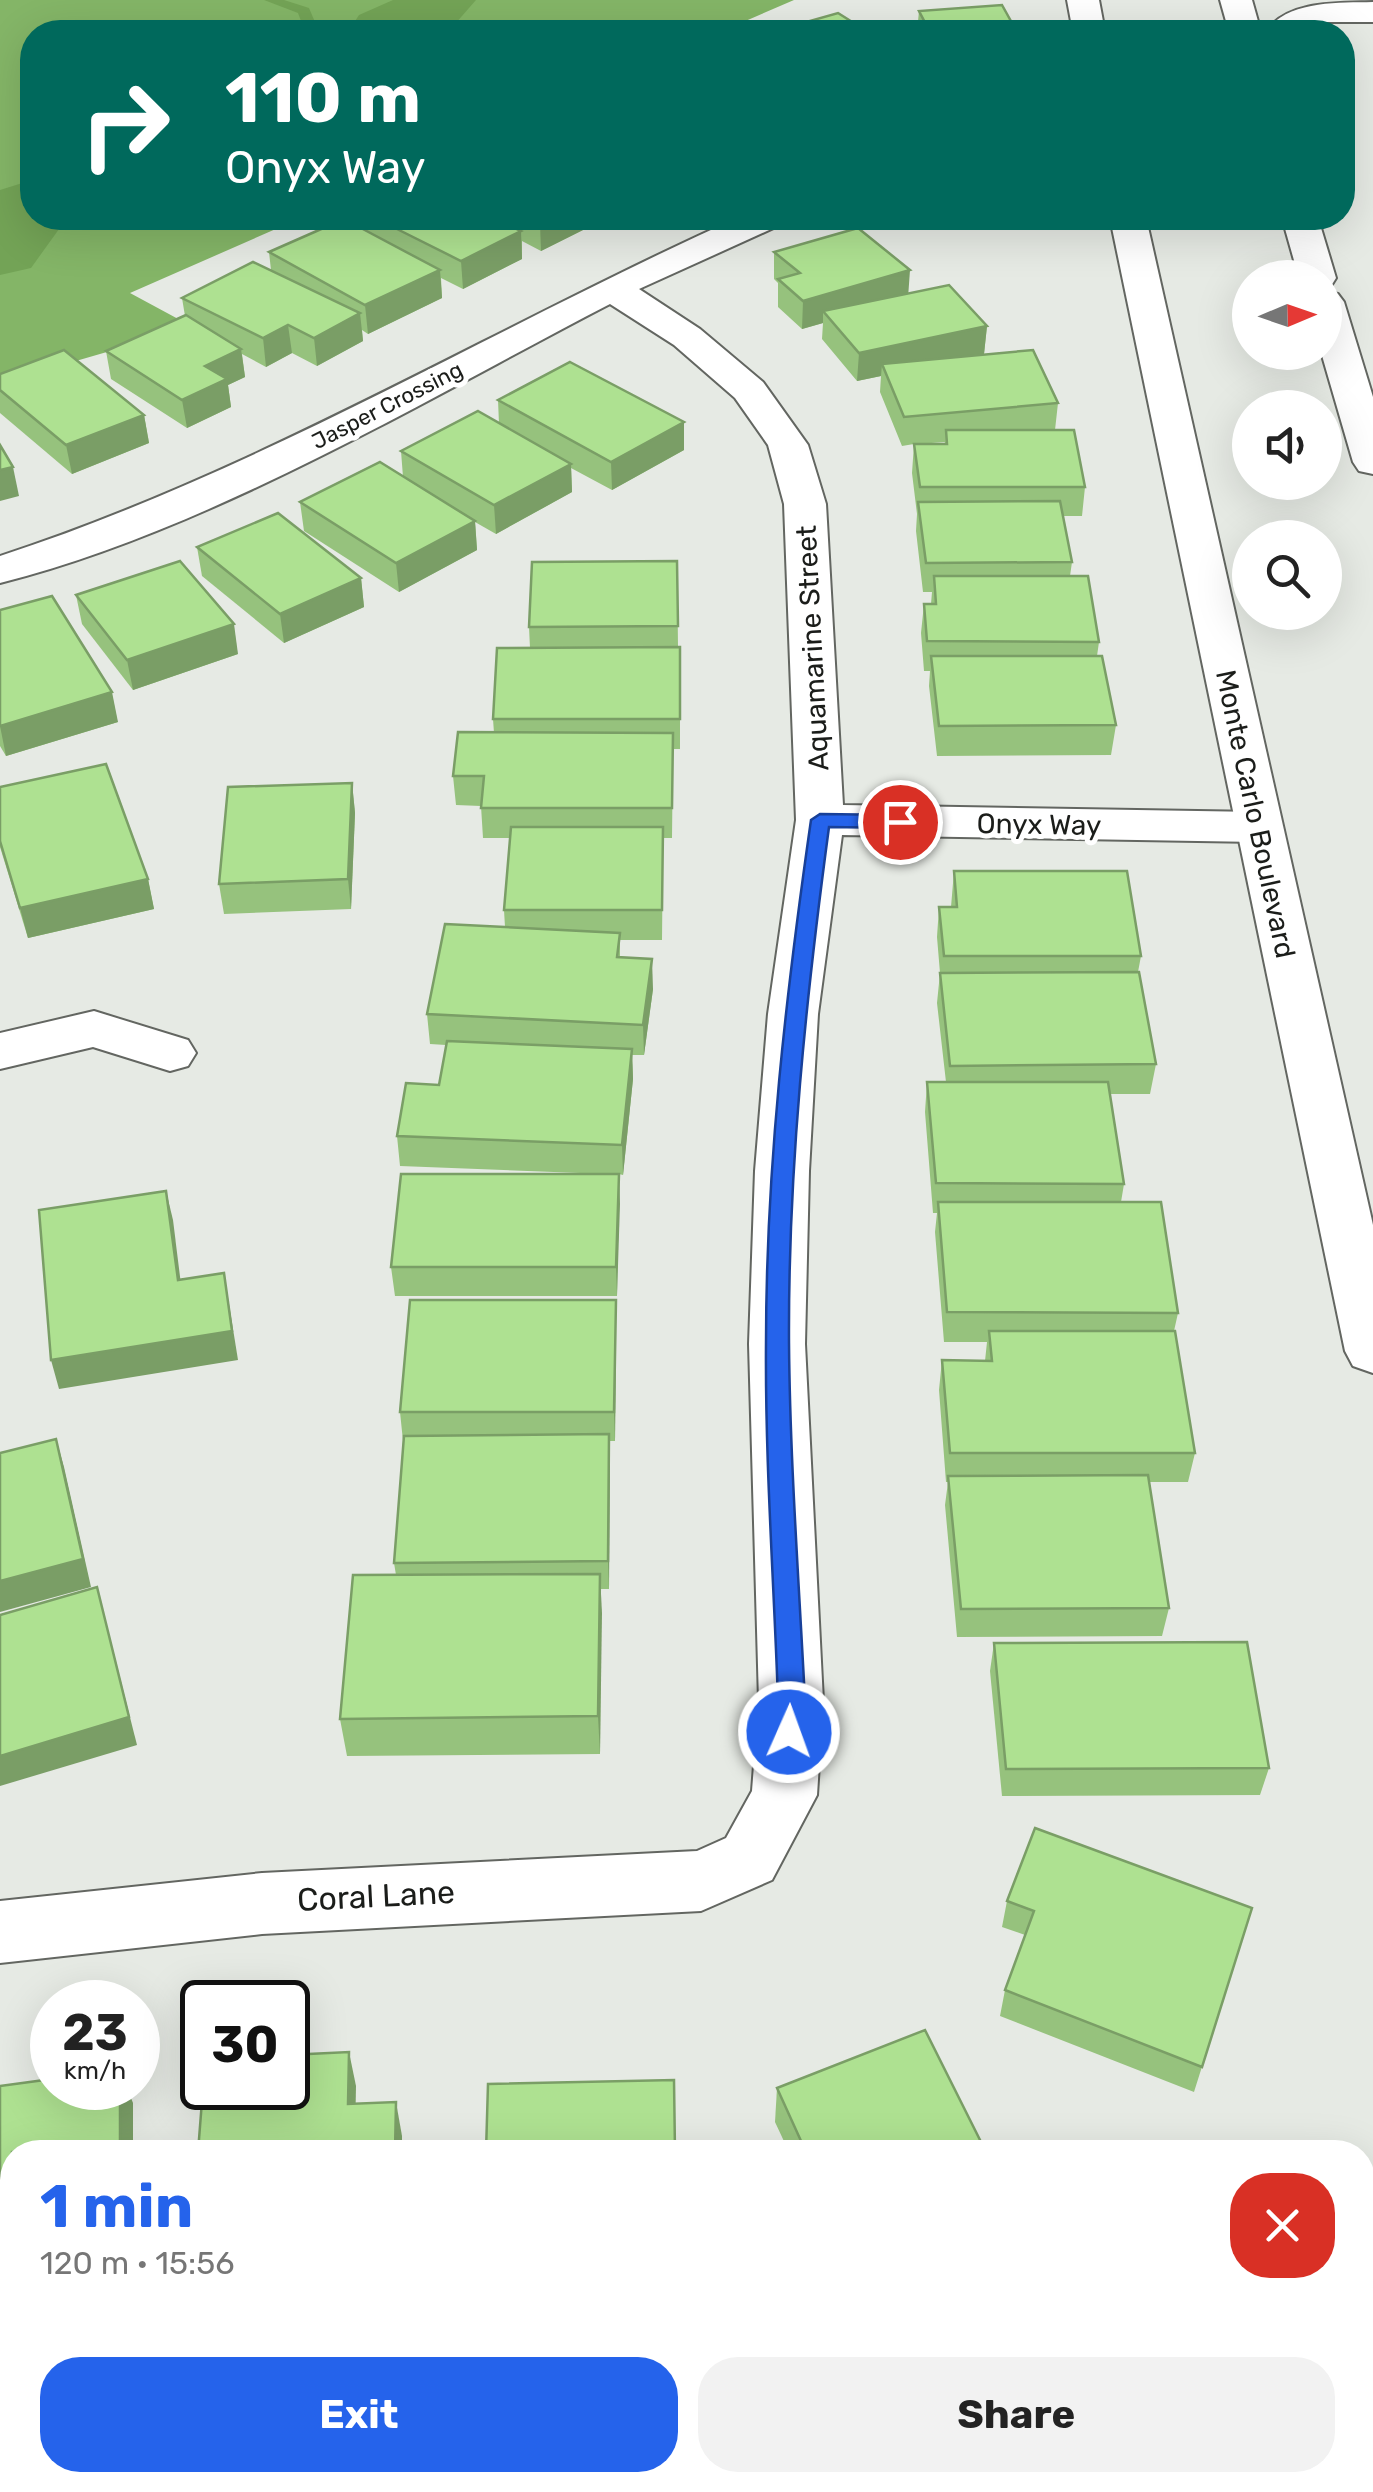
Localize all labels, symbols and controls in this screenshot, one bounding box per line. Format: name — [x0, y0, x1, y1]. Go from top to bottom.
text: 110 m — [225, 57, 421, 140]
icon: right — [60, 60, 190, 190]
text: Onyx Way — [225, 141, 426, 194]
north arrow — [1232, 260, 1342, 370]
map controls — [1232, 260, 1342, 630]
street label: Jasper Crossing — [307, 356, 467, 455]
button: sound — [1232, 390, 1342, 500]
button: search — [1232, 520, 1342, 630]
street label: Aquamarine Street — [790, 524, 835, 772]
street label: Monte Carlo Boulevard — [1209, 667, 1302, 961]
pin — [858, 780, 943, 865]
icon: arrive — [873, 795, 928, 850]
street label: Onyx Way — [976, 807, 1102, 842]
position arrow — [737, 1680, 841, 1784]
street label: Coral Lane — [296, 1873, 456, 1919]
speed limit sign: 30 — [180, 1980, 310, 2110]
text: 23 — [62, 2003, 128, 2063]
text: km/h — [64, 2056, 126, 2085]
text: 1 min — [40, 2171, 193, 2242]
button: close — [1230, 2173, 1335, 2278]
text: 120 m · 15:56 — [40, 2244, 235, 2282]
button: Exit — [40, 2357, 678, 2472]
button: Share — [698, 2357, 1335, 2472]

